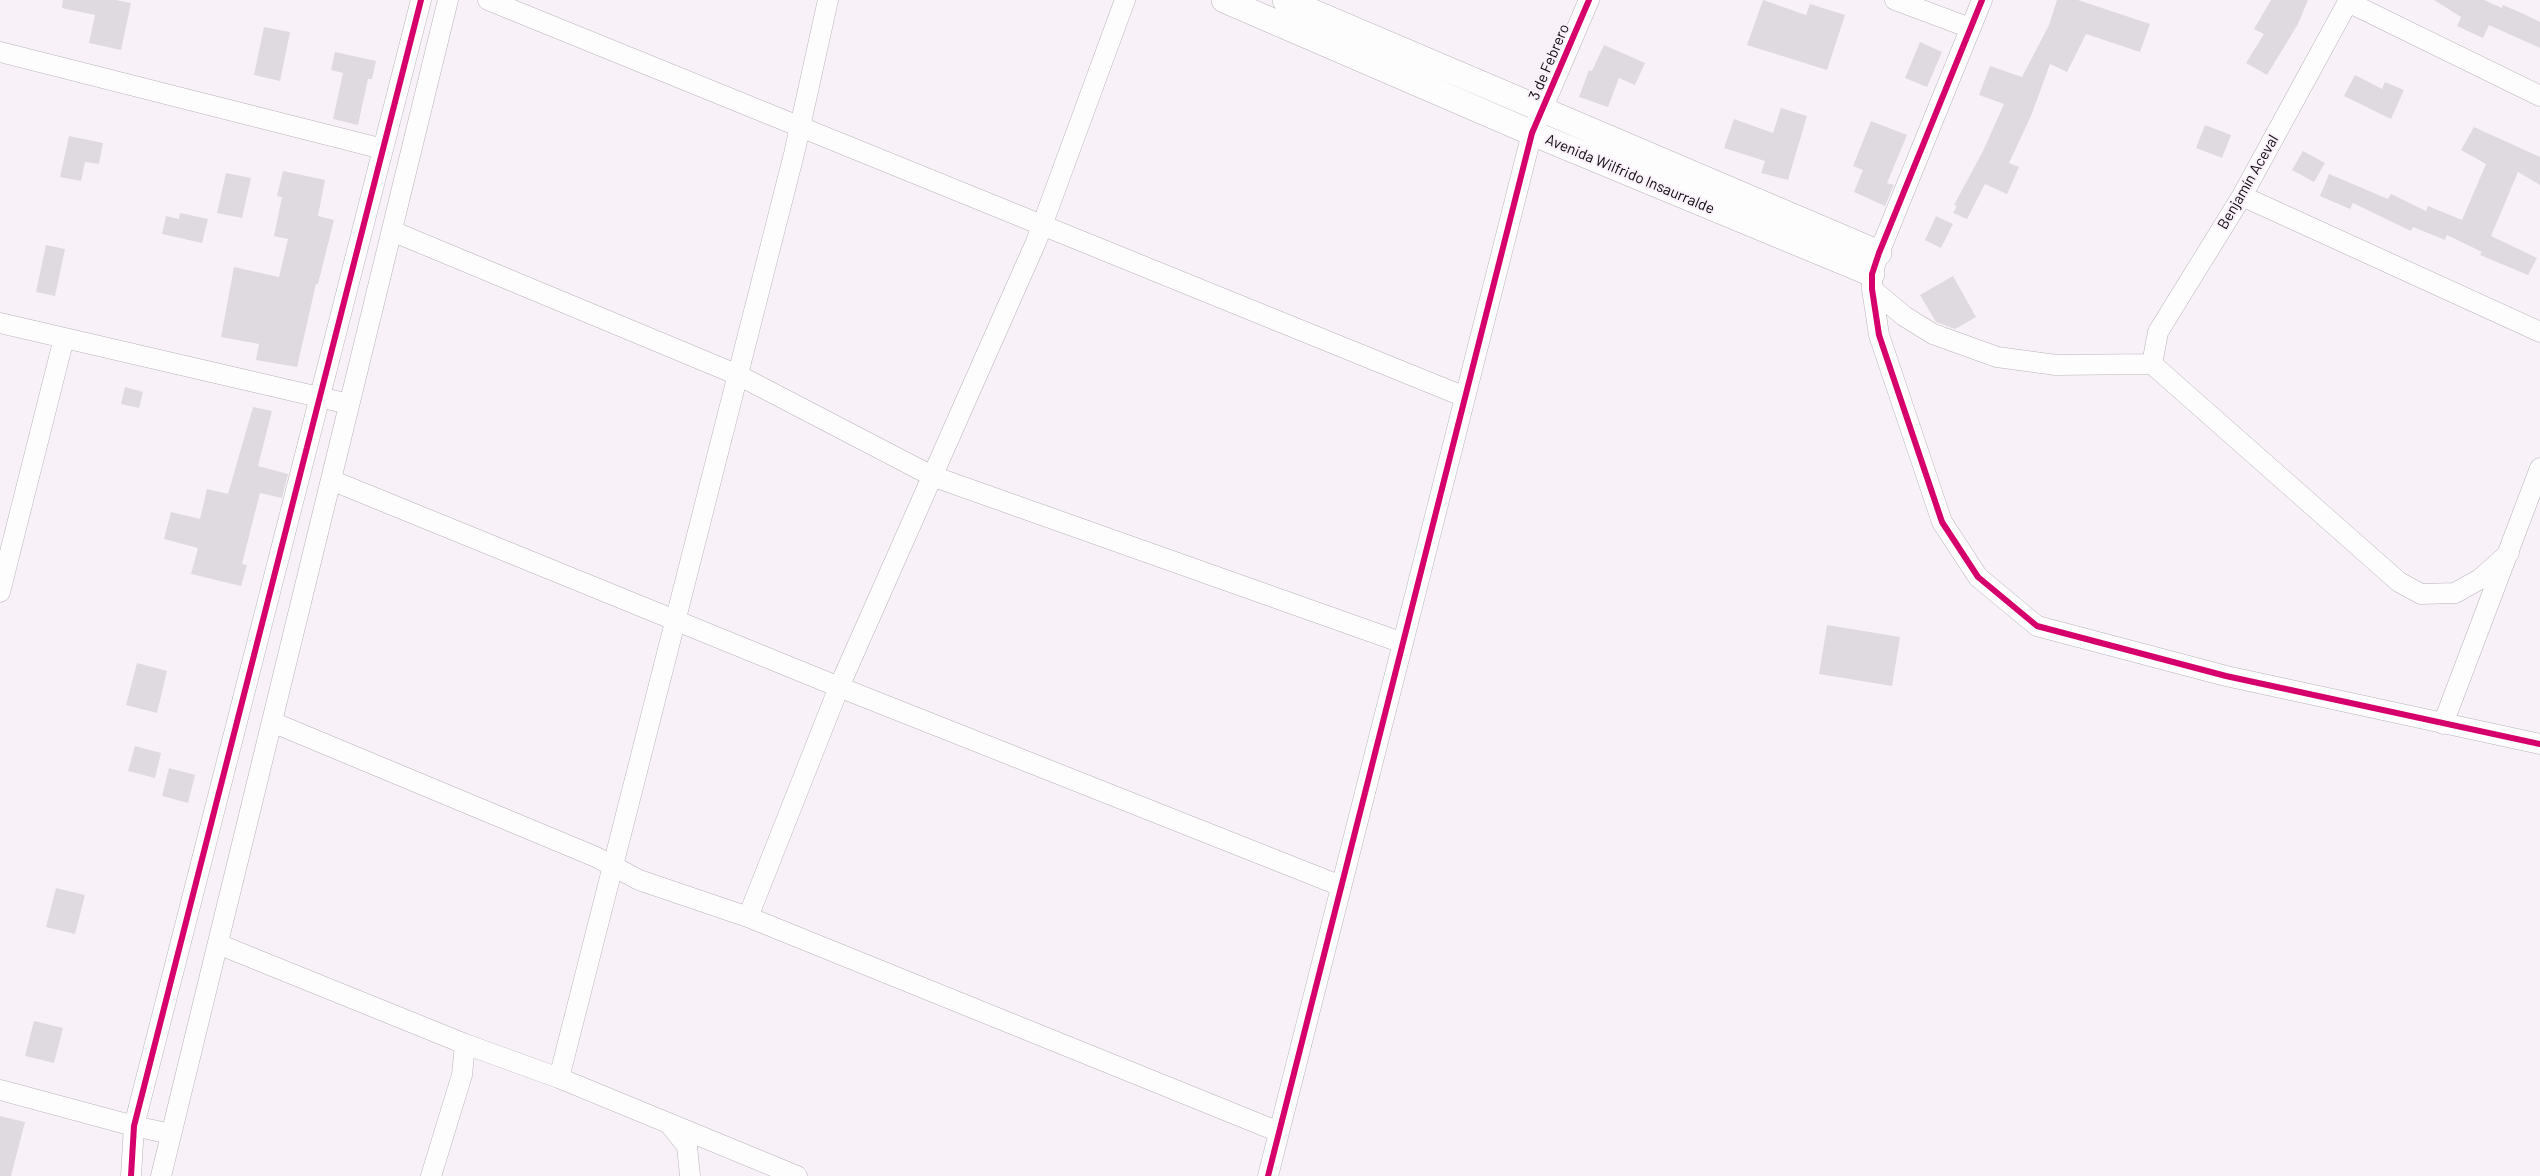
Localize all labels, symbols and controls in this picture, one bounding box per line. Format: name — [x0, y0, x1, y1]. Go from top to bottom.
street label: 3 de Febrero — [1525, 21, 1573, 103]
street label: Avenida Wilfrido Insaurralde — [1543, 130, 1717, 218]
street label: Benjamín Aceval — [2214, 132, 2282, 232]

